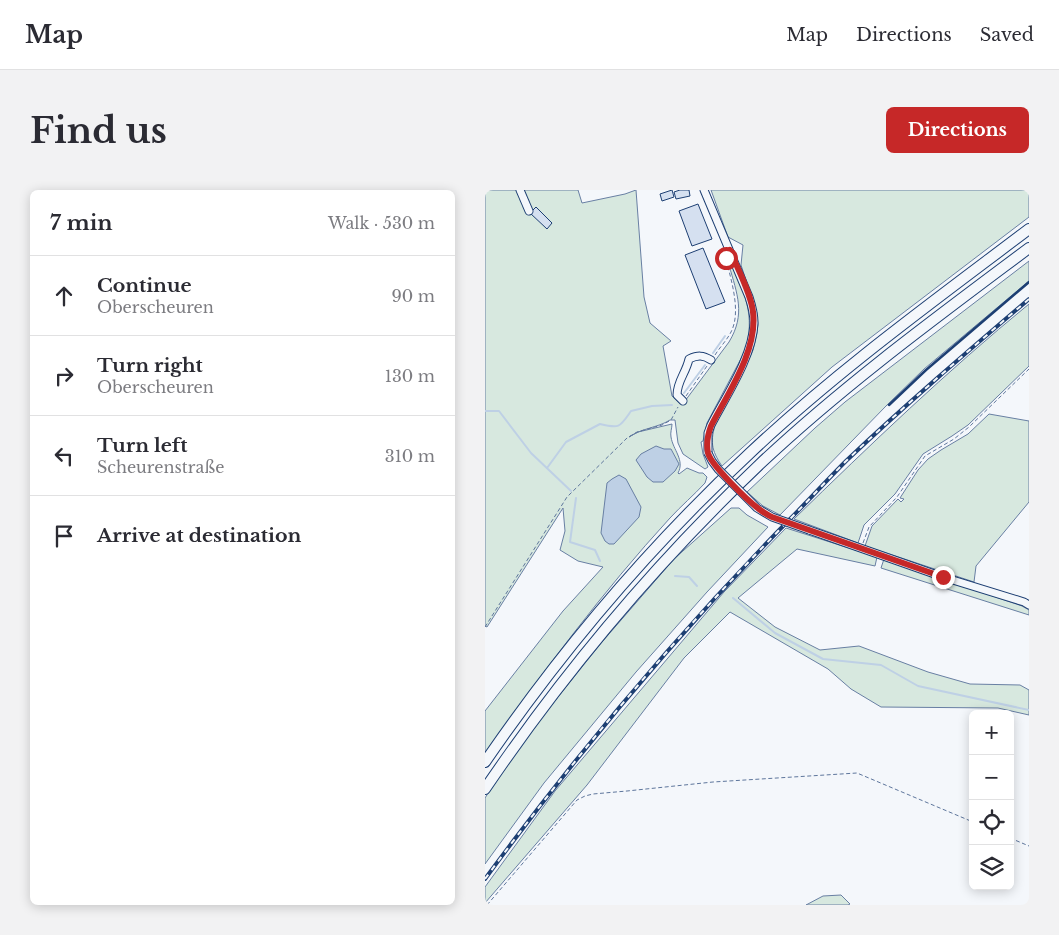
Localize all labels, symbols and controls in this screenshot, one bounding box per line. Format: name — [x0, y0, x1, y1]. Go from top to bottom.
text: Map — [25, 20, 83, 49]
text: Map — [786, 24, 828, 46]
text: Directions — [856, 24, 952, 46]
text: Saved — [980, 24, 1034, 46]
button: Directions — [886, 107, 1029, 153]
text: Find us — [30, 109, 167, 152]
text: 7 min — [50, 210, 113, 236]
text: Walk · 530 m — [328, 213, 435, 233]
route start — [715, 247, 738, 270]
text: Continue — [97, 274, 192, 297]
icon: ahead — [50, 282, 78, 310]
text: 90 m — [392, 286, 435, 306]
text: Oberscheuren — [97, 297, 214, 317]
text: Turn right — [97, 354, 203, 377]
icon: right — [50, 362, 78, 390]
text: 130 m — [385, 366, 435, 386]
text: Oberscheuren — [97, 377, 214, 397]
text: Turn left — [97, 434, 188, 457]
icon: left — [50, 442, 78, 470]
text: 310 m — [385, 446, 435, 466]
text: Scheurenstraße — [97, 457, 224, 477]
icon: arrive — [50, 522, 78, 550]
text: Arrive at destination — [97, 524, 301, 547]
route end — [932, 566, 955, 589]
map controls — [969, 710, 1014, 890]
button: + — [969, 710, 1014, 755]
button: − — [969, 755, 1014, 800]
button: locate — [969, 800, 1014, 845]
button: layers — [969, 845, 1014, 890]

